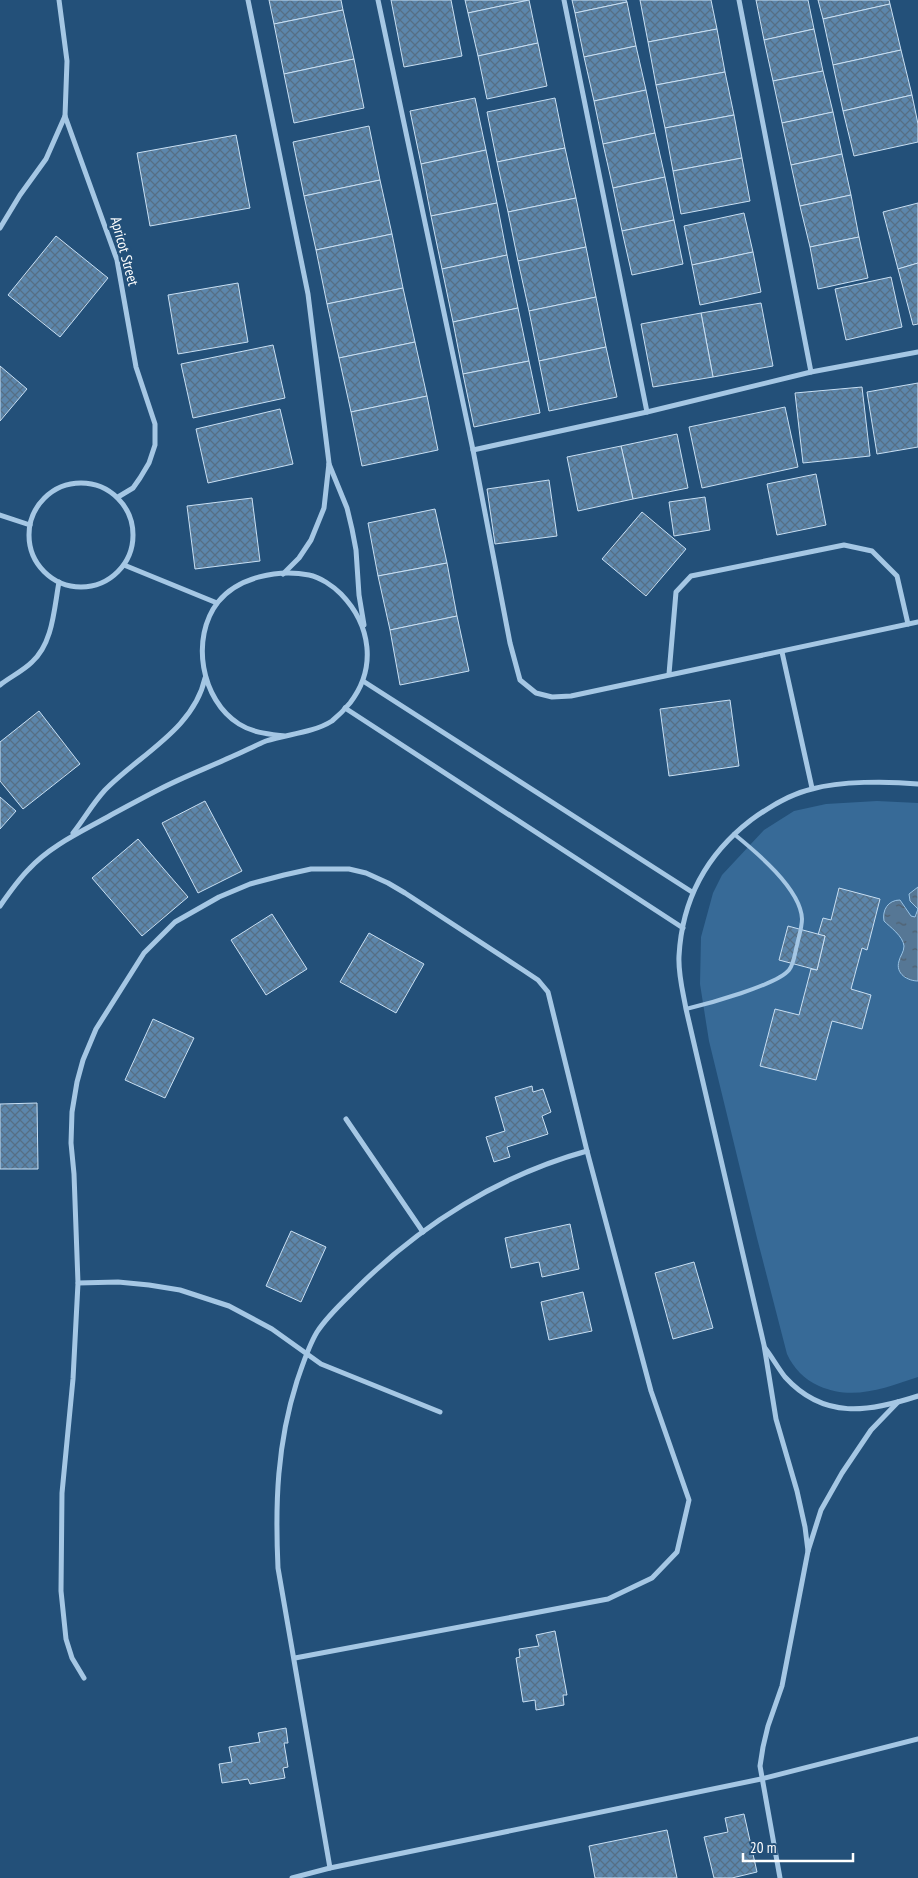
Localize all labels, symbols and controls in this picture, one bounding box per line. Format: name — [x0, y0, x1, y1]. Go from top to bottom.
street label: Apricot Street — [107, 214, 143, 288]
scale bar — [743, 1830, 853, 1862]
text: 20 m — [750, 1838, 776, 1857]

